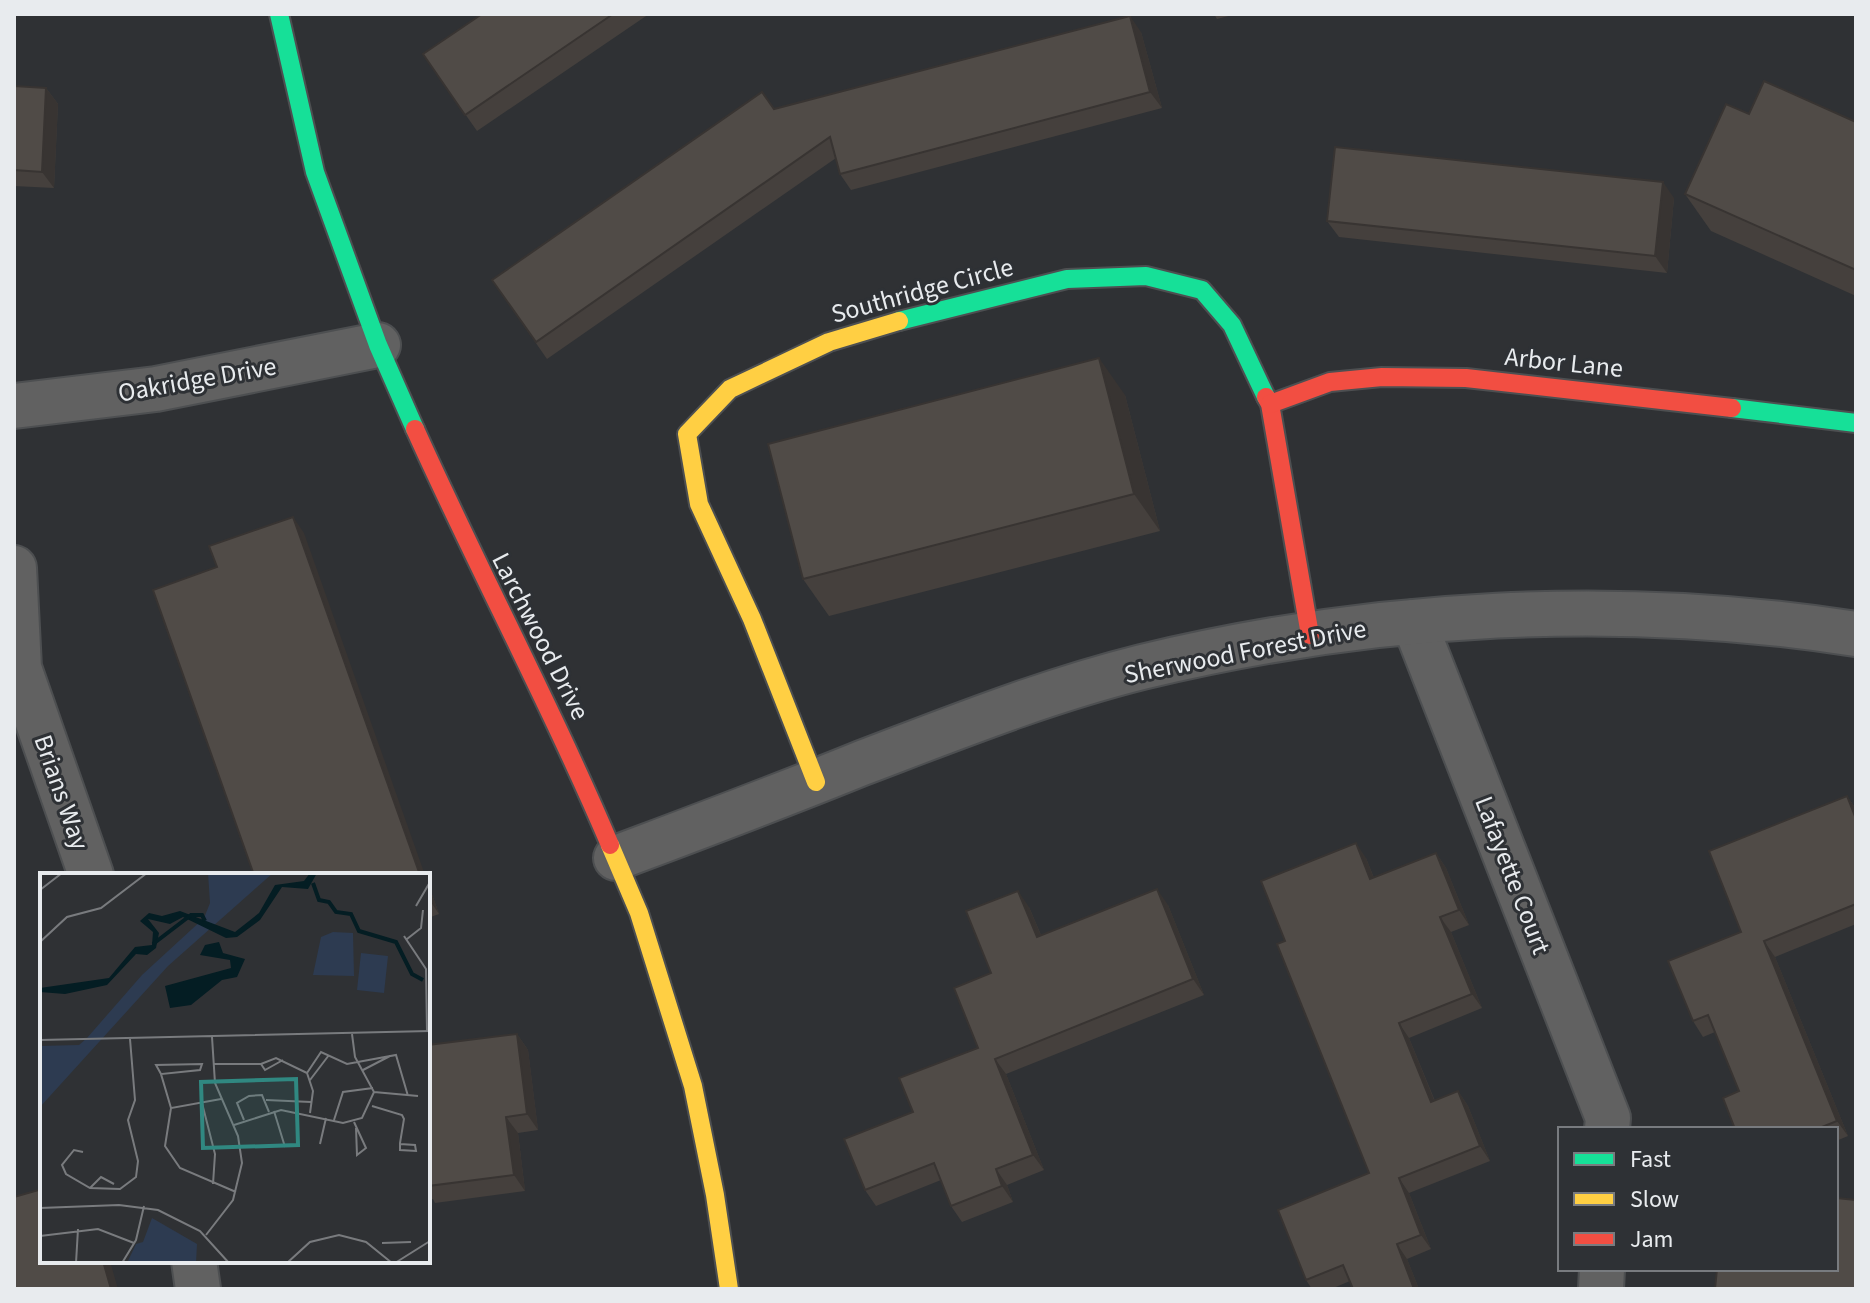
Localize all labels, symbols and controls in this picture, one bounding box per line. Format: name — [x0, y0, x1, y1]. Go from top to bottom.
street label: Southridge Circle — [827, 248, 1017, 333]
street label: Arbor Lane — [1503, 338, 1625, 387]
street label: Oakridge Drive — [115, 347, 279, 412]
street label: Larchwood Drive — [482, 546, 599, 726]
street label: Sherwood Forest Drive — [1121, 610, 1369, 693]
street label: Brians Way — [25, 730, 98, 855]
street label: Lafayette Court — [1465, 791, 1560, 960]
inset map — [40, 873, 430, 1263]
legend — [1558, 1127, 1838, 1271]
text: Fast — [1630, 1142, 1671, 1177]
text: Slow — [1630, 1182, 1679, 1217]
text: Jam — [1630, 1222, 1674, 1257]

